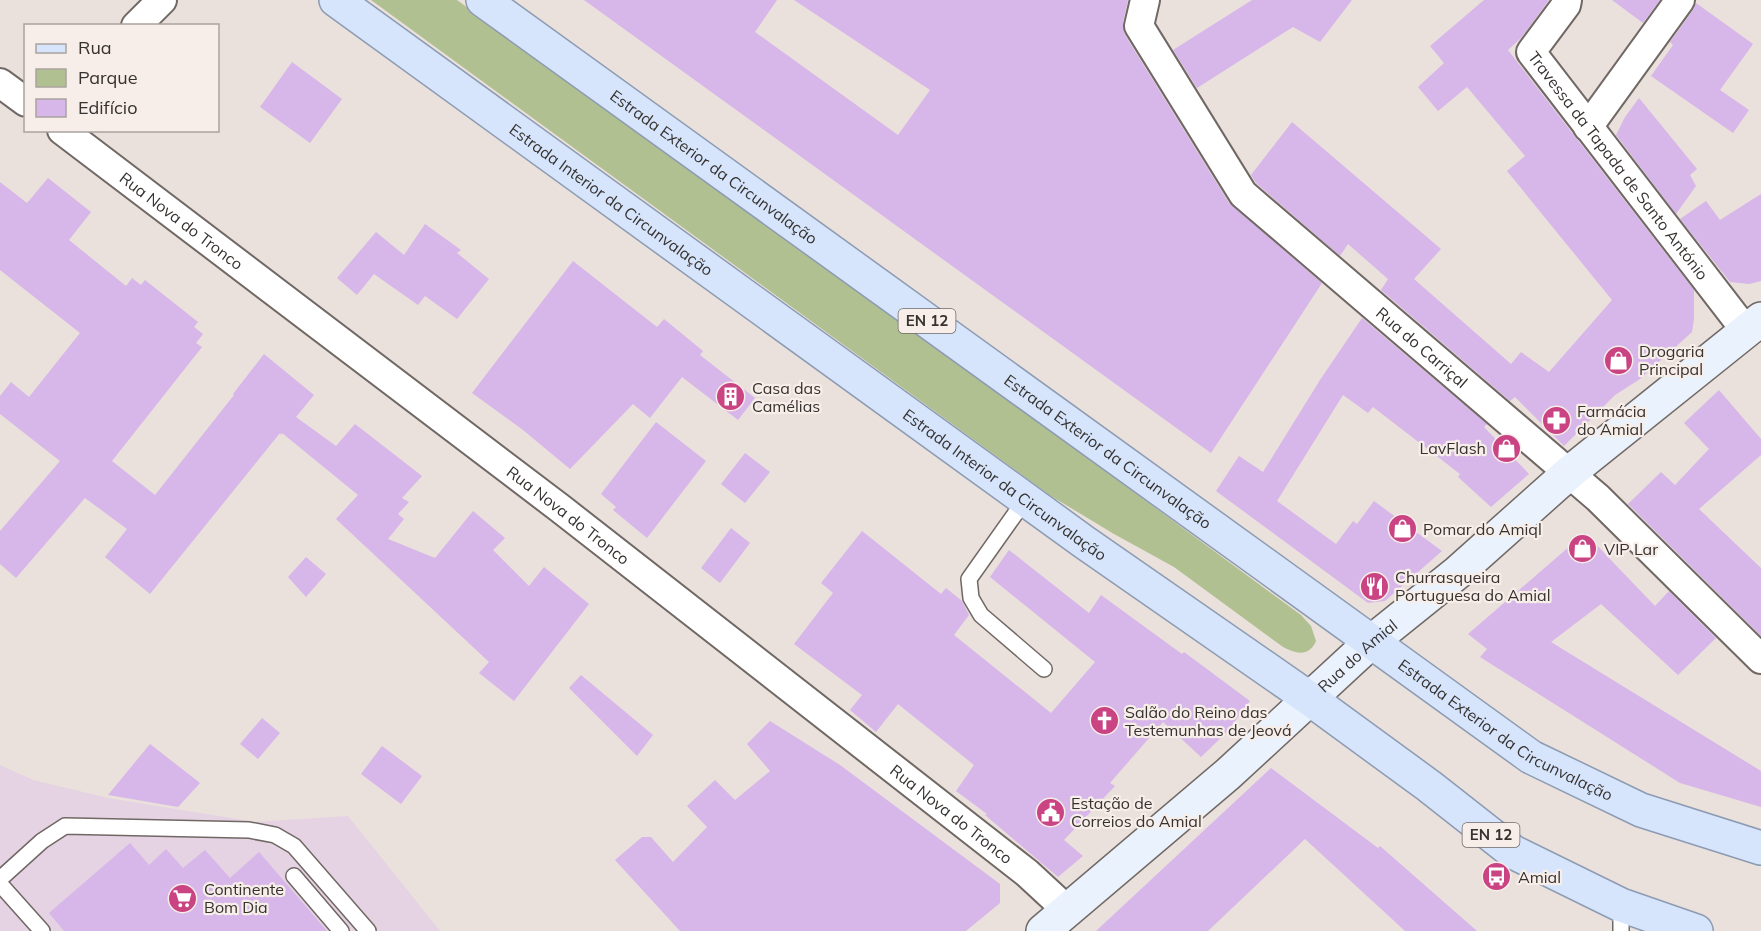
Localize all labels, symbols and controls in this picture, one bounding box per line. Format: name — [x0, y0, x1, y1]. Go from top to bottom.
legend — [24, 24, 219, 132]
text: Rua — [78, 36, 112, 59]
street label: Travessa da Tapada de Santo António — [1524, 47, 1713, 284]
text: Parque — [78, 66, 137, 89]
street label: Estrada Exterior da Circunvalação — [606, 85, 822, 248]
text: Edifício — [78, 96, 137, 119]
street label: Estrada Interior da Circunvalação — [506, 119, 717, 280]
street label: Rua Nova do Tronco — [116, 167, 247, 274]
street label: Rua do Carriçal — [1372, 303, 1472, 392]
road number: EN 12 — [898, 309, 956, 333]
place label: Drogaria Principal — [1639, 341, 1704, 379]
shop icon: Drogaria Principal — [1602, 344, 1634, 376]
street label: Estrada Exterior da Circunvalação — [1000, 370, 1216, 533]
place label: Casa das Camélias — [752, 378, 821, 416]
building icon: Casa das Camélias — [715, 381, 747, 413]
place label: Farmácia do Amial — [1577, 401, 1646, 439]
street label: Estrada Interior da Circunvalação — [899, 404, 1111, 565]
pharmacy icon: Farmácia do Amial — [1540, 404, 1572, 436]
shop icon: LavFlash — [1491, 432, 1523, 464]
place label: LavFlash — [1420, 438, 1486, 458]
street label: Rua Nova do Tronco — [503, 461, 634, 569]
shop icon: Pomar do Amiql — [1386, 513, 1418, 545]
place label: Pomar do Amiql — [1423, 519, 1542, 539]
shop icon: VIP Lar — [1567, 533, 1599, 565]
place label: VIP Lar — [1604, 539, 1658, 559]
place label: Churrasqueira Portuguesa do Amial — [1395, 567, 1551, 605]
restaurant icon: Churrasqueira Portuguesa do Amial — [1358, 570, 1390, 602]
street label: Rua do Amial — [1313, 615, 1401, 696]
street label: Estrada Exterior da Circunvalação — [1394, 654, 1616, 805]
place label: Salão do Reino das Testemunhas de Jeová — [1125, 702, 1292, 740]
church icon: Salão do Reino das Testemunhas de Jeová — [1088, 705, 1120, 737]
street label: Rua Nova do Tronco — [886, 760, 1017, 868]
place label: Estação de Correios do Amial — [1071, 793, 1202, 831]
public building icon: Estação de Correios do Amial — [1034, 796, 1066, 828]
road number: EN 12 — [1462, 823, 1520, 847]
bus stop icon: Amial — [1481, 861, 1513, 893]
place label: Amial — [1518, 867, 1561, 887]
place label: Continente Bom Dia — [204, 879, 284, 917]
supermarket icon: Continente Bom Dia — [167, 882, 199, 914]

